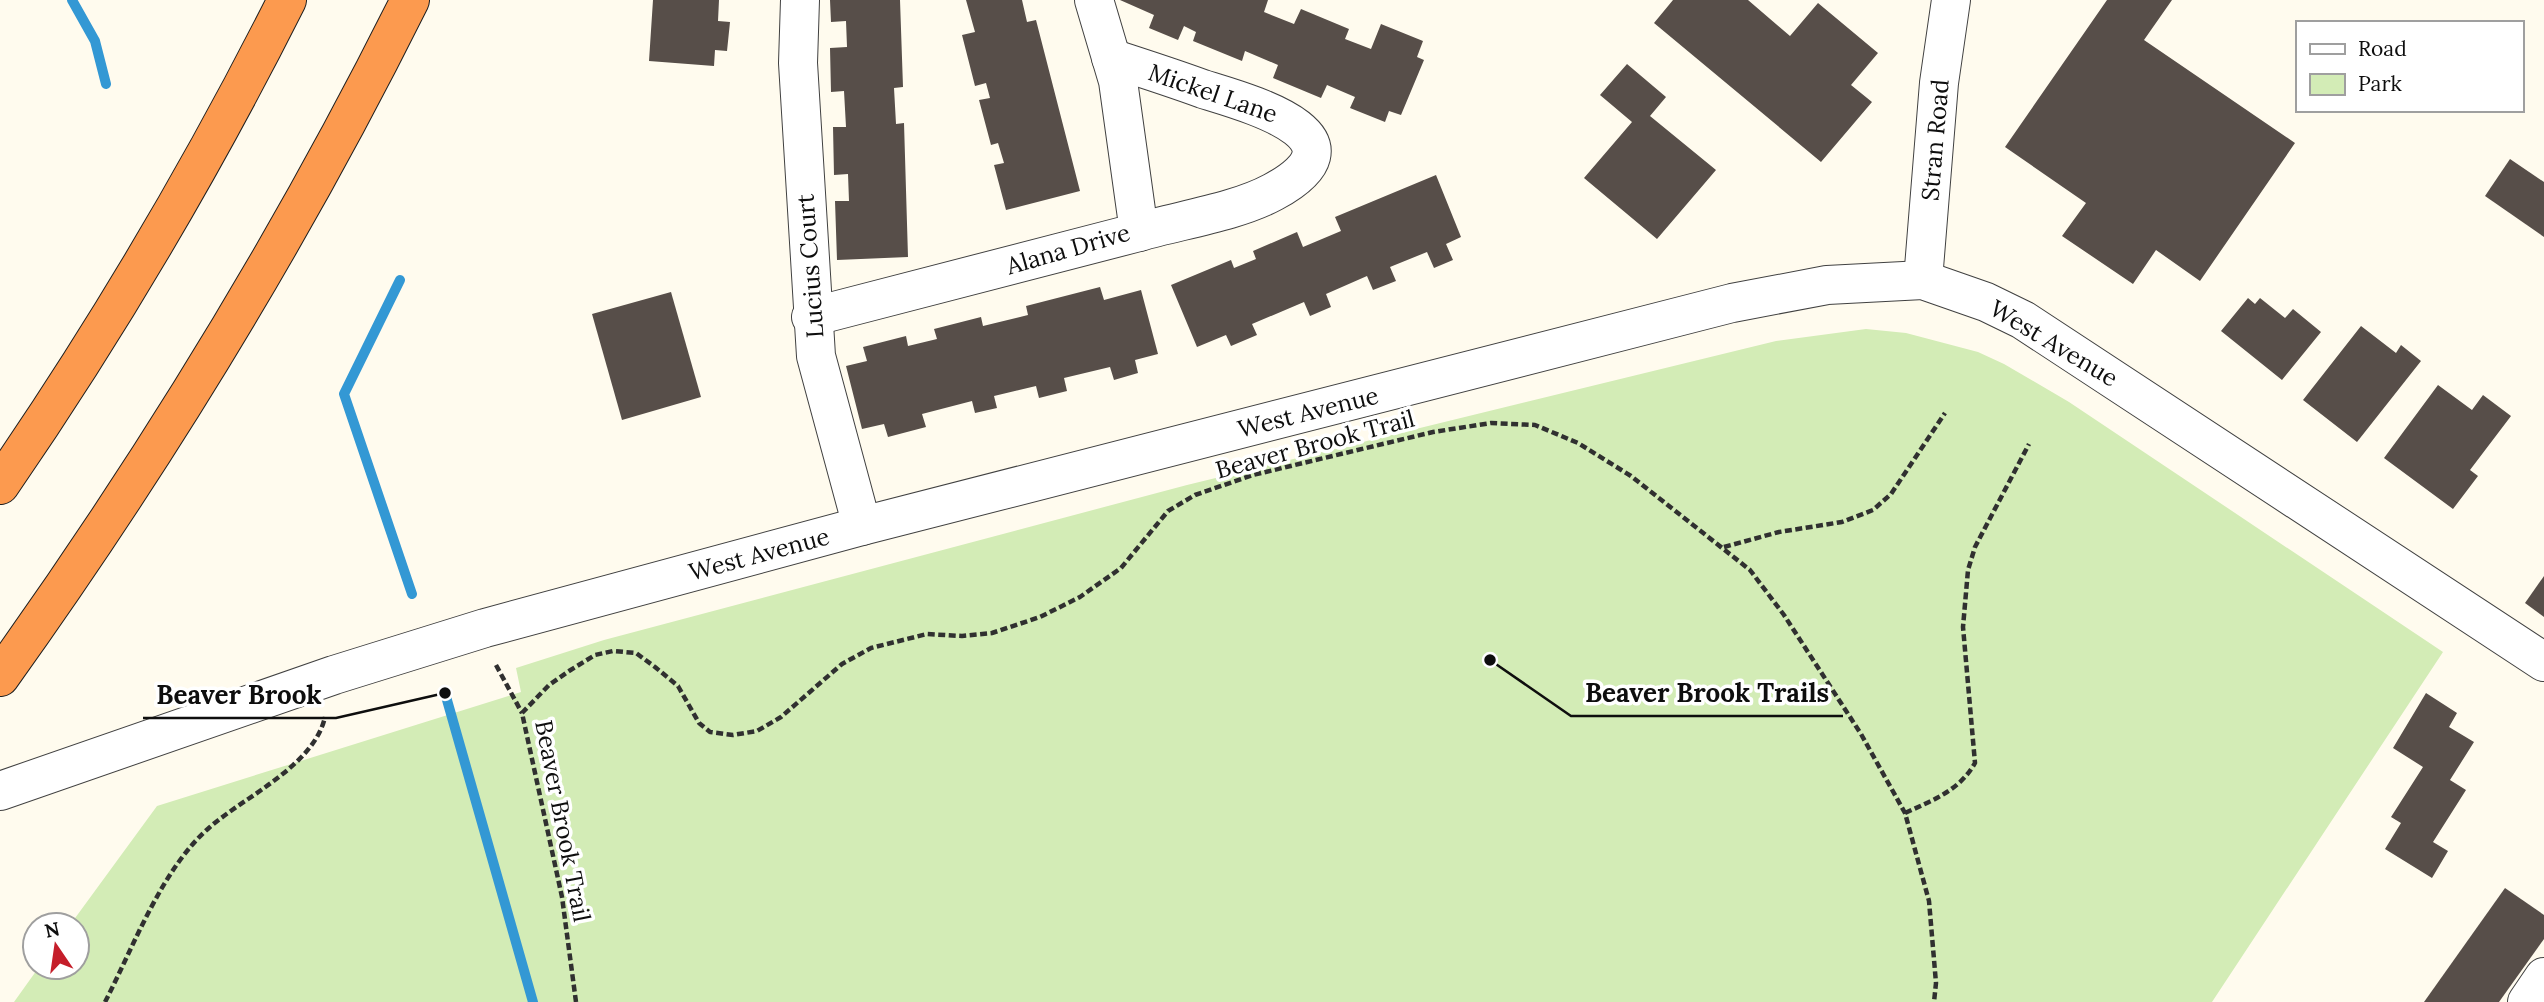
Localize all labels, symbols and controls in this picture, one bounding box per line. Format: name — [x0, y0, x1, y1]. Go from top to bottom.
legend — [2296, 21, 2523, 112]
text: Road — [2358, 35, 2407, 62]
street label: Mickel Lane — [1144, 56, 1282, 130]
text: Park — [2358, 70, 2402, 97]
street label: Stran Road — [1914, 78, 1956, 202]
street label: Lucius Court — [789, 192, 831, 339]
street label: Alana Drive — [1002, 217, 1133, 282]
street label: West Avenue — [1984, 293, 2124, 393]
street label: West Avenue — [1234, 380, 1382, 444]
street label: Beaver Brook Trail — [1212, 403, 1418, 485]
street label: West Avenue — [685, 520, 833, 588]
callout: Beaver Brook Trails — [1571, 669, 1843, 716]
callout: Beaver Brook — [143, 671, 336, 718]
text: Beaver Brook Trails — [1585, 676, 1829, 709]
text: Beaver Brook — [156, 678, 322, 711]
street label: Beaver Brook Trail — [528, 718, 598, 924]
north arrow — [21, 911, 91, 981]
text: N — [42, 916, 62, 943]

